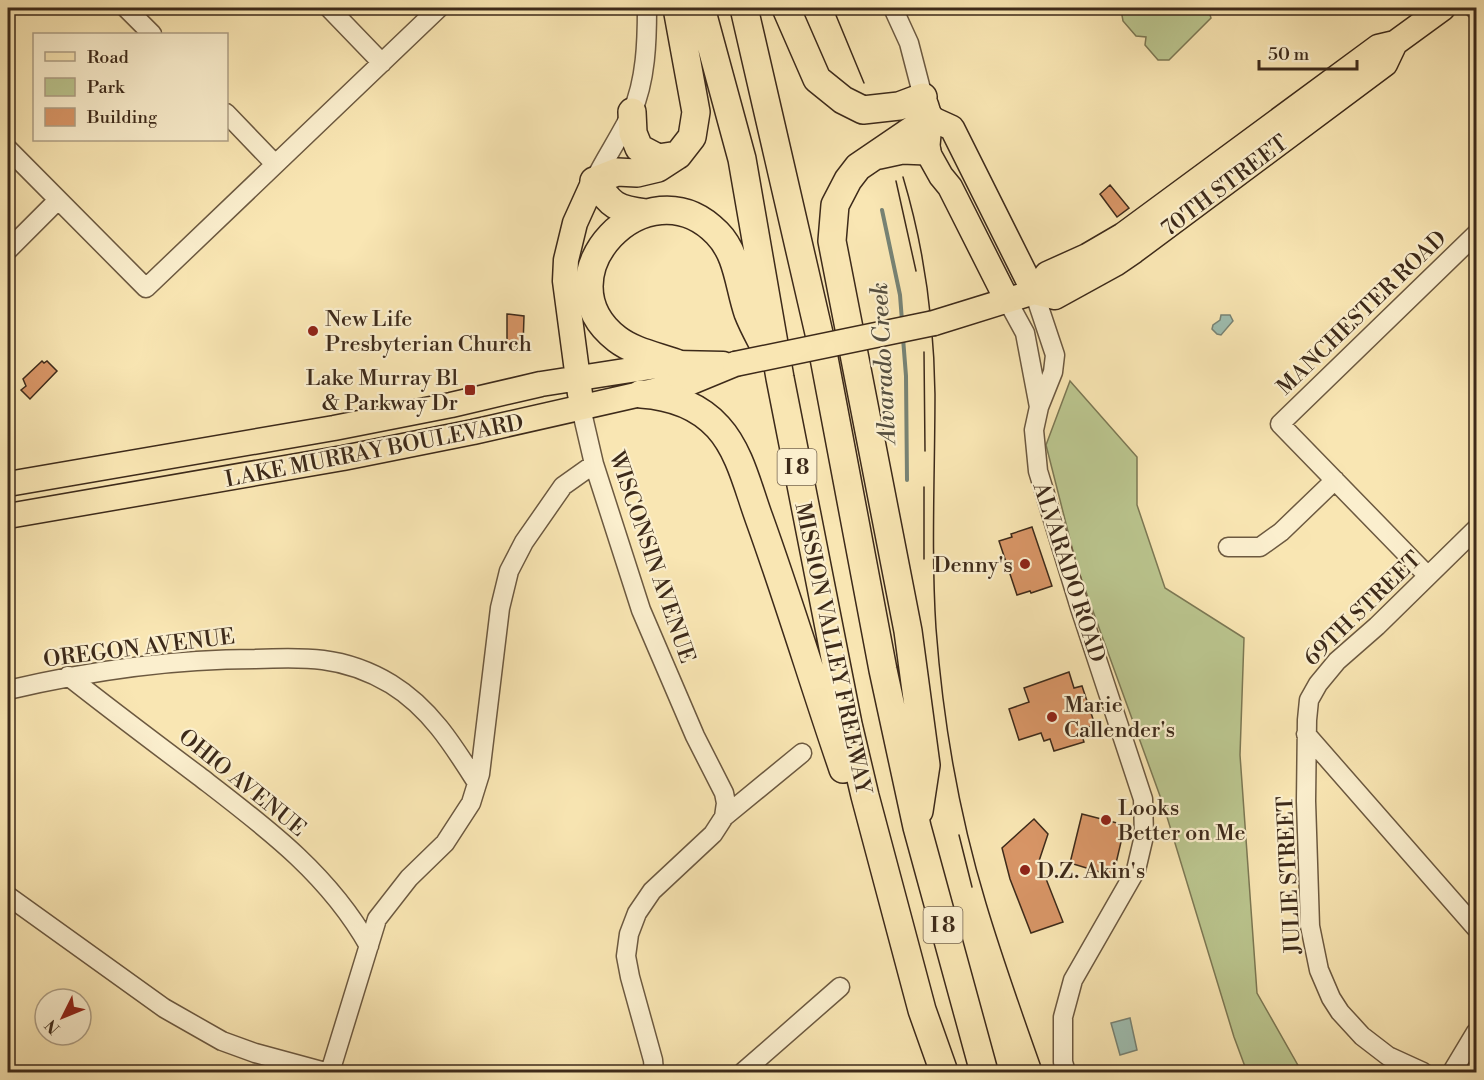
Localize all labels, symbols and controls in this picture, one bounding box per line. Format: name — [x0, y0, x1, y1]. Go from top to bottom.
legend — [33, 33, 228, 141]
scale bar — [1259, 33, 1356, 71]
text: 50 m — [1268, 43, 1310, 66]
text: Road — [87, 46, 130, 69]
text: Park — [87, 76, 126, 99]
text: Building — [86, 106, 158, 129]
street label: 70TH STREET — [1156, 130, 1294, 243]
street label: MANCHESTER ROAD — [1272, 225, 1452, 401]
water label: Alvarado Creek — [865, 281, 903, 447]
place label: New Life Presbyterian Church — [325, 306, 532, 358]
marker: New Life Presbyterian Church — [306, 324, 320, 338]
place label: Lake Murray Bl & Parkway Dr — [306, 365, 458, 417]
marker: Lake Murray Bl & Parkway Dr — [463, 383, 477, 397]
street label: LAKE MURRAY BOULEVARD — [223, 409, 526, 494]
street label: WISCONSIN AVENUE — [602, 447, 701, 667]
road number: I 8 — [778, 449, 816, 485]
street label: ALVARADO ROAD — [1026, 478, 1110, 666]
street label: MISSION VALLEY FREEWAY — [788, 500, 877, 798]
street label: 69TH STREET — [1299, 546, 1427, 672]
place label: Denny's — [933, 552, 1013, 579]
marker: Denny's — [1018, 557, 1032, 571]
street label: OREGON AVENUE — [42, 623, 237, 674]
place label: Marie Callender's — [1064, 692, 1175, 744]
marker: Marie Callender's — [1045, 710, 1059, 724]
street label: OHIO AVENUE — [173, 724, 311, 843]
place label: Looks Better on Me — [1117, 795, 1246, 847]
street label: JULIE STREET — [1272, 795, 1307, 955]
marker: Looks Better on Me — [1099, 813, 1113, 827]
place label: D.Z. Akin's — [1037, 858, 1145, 885]
marker: D.Z. Akin's — [1018, 863, 1032, 877]
road number: I 8 — [924, 907, 962, 943]
north arrow — [33, 987, 93, 1047]
text: N — [41, 1015, 64, 1038]

